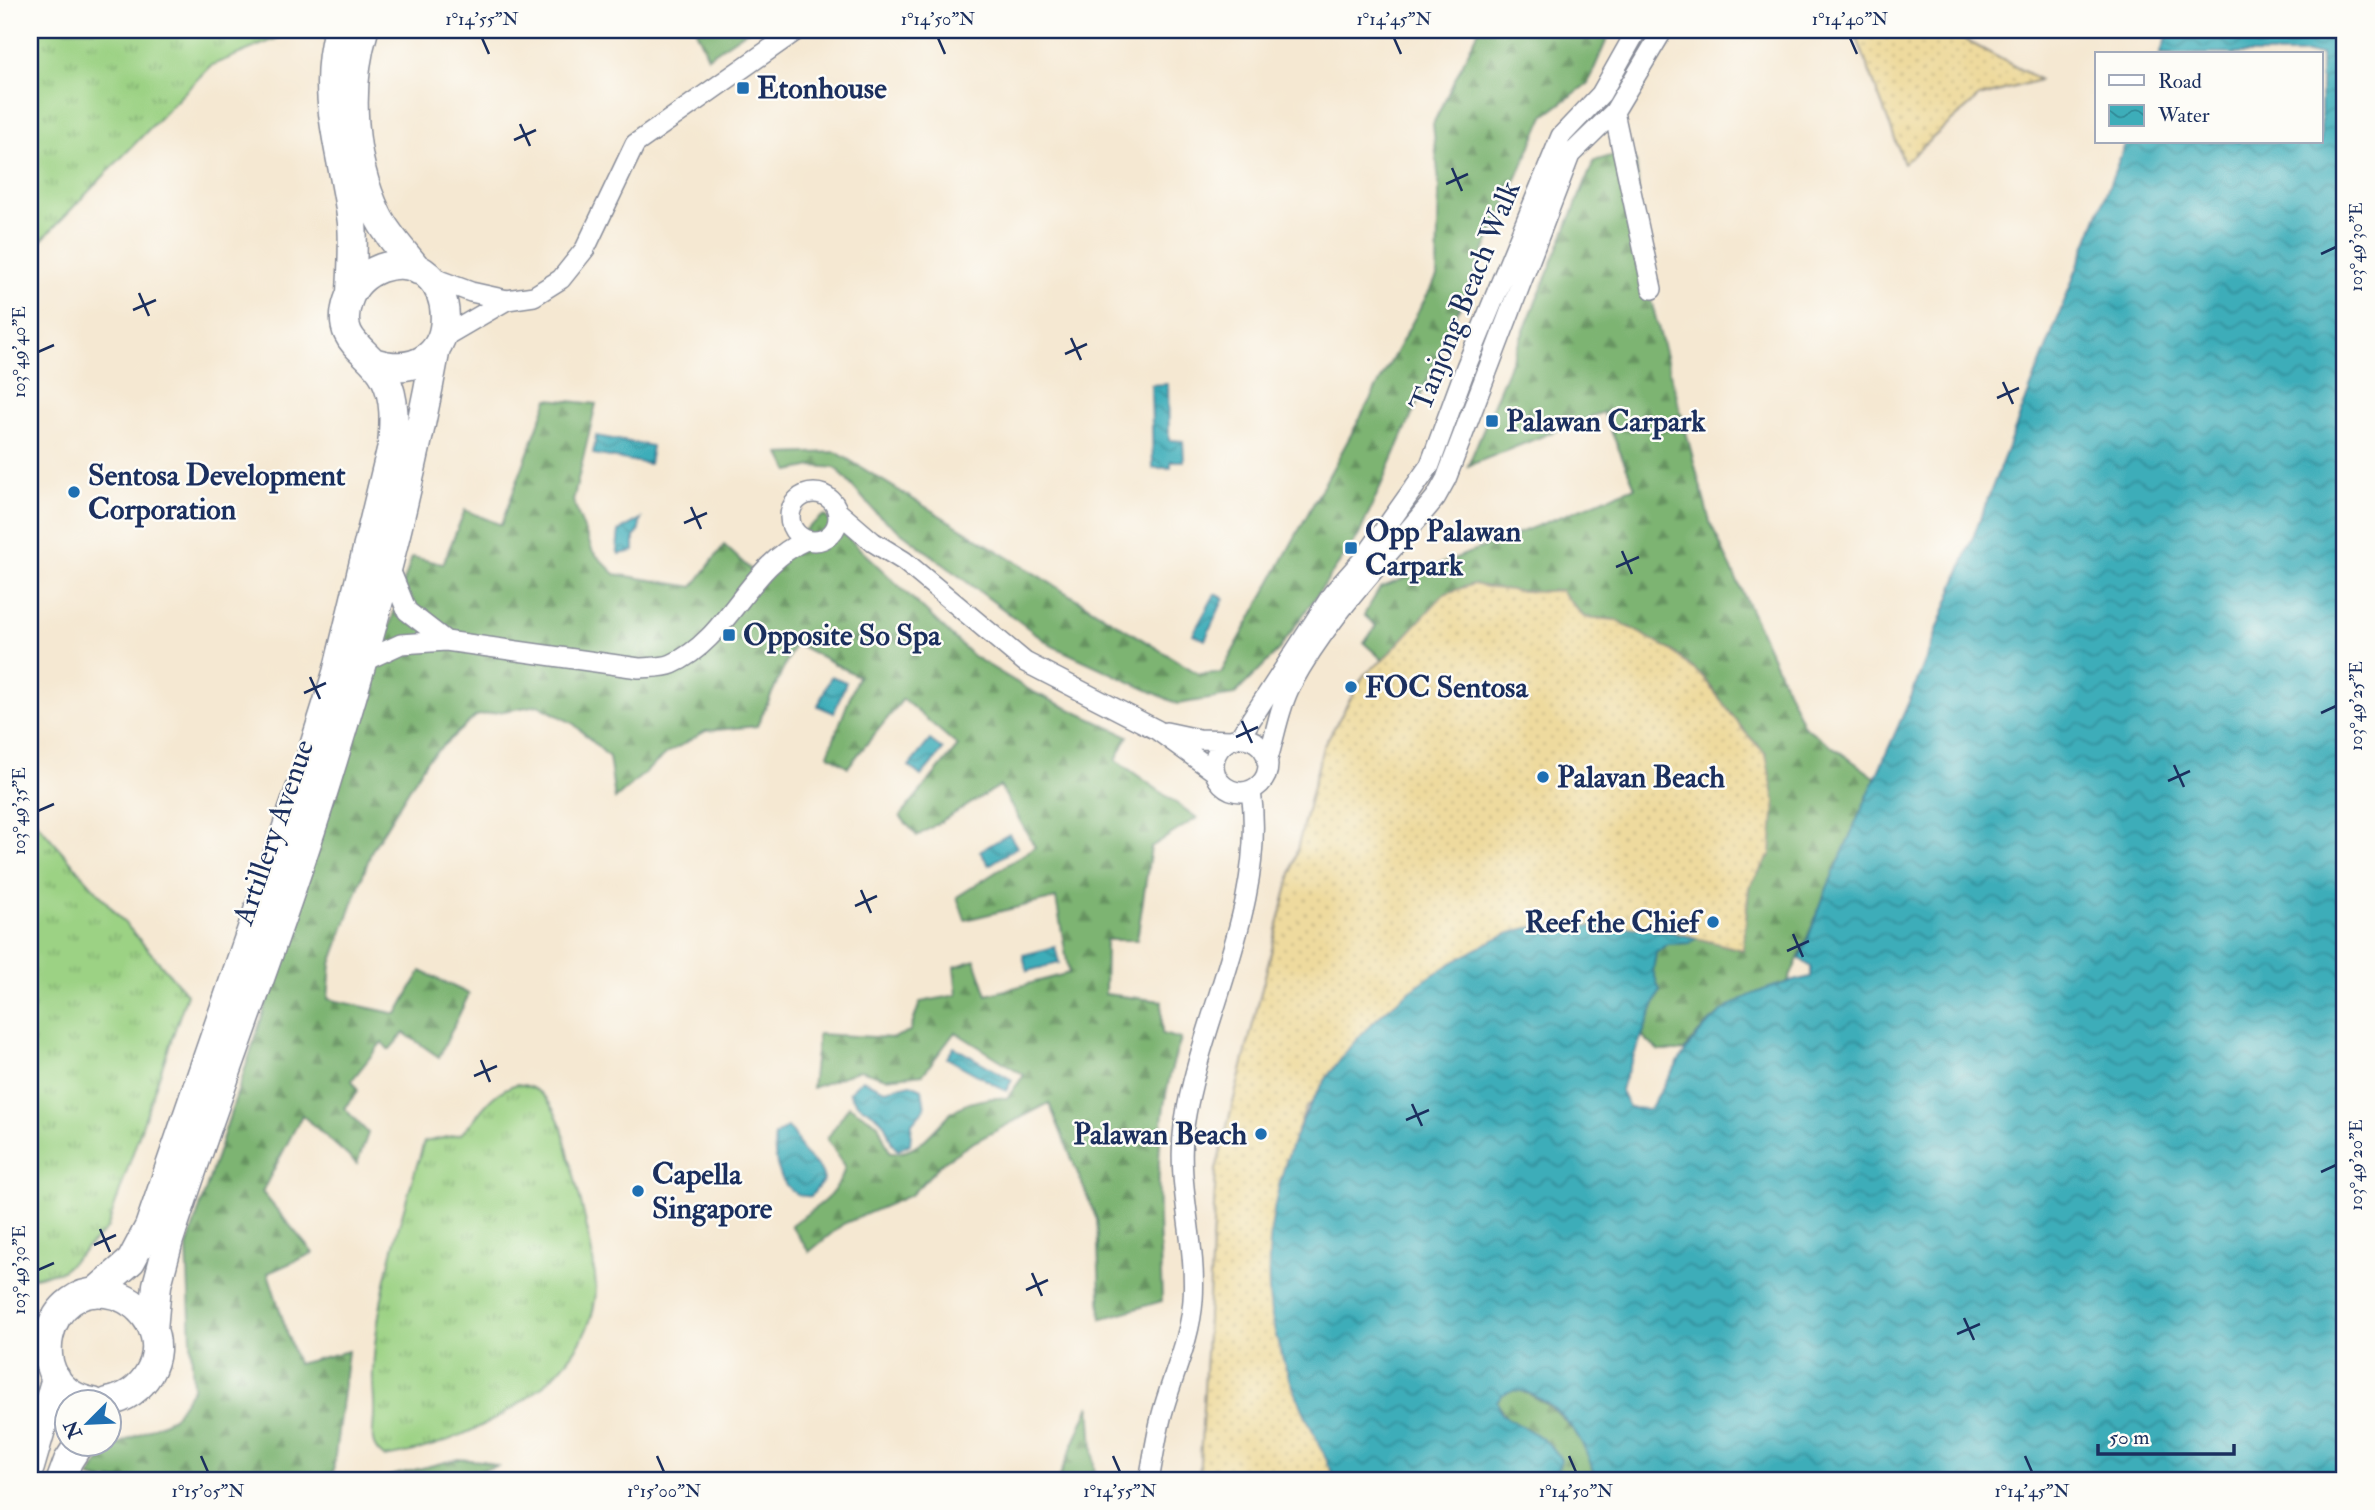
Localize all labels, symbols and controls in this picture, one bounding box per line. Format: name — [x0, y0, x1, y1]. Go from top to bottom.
text: 1°14'55"N — [445, 8, 519, 31]
text: 1°14'50"N — [901, 8, 975, 31]
text: 1°14'45"N — [1356, 8, 1432, 31]
text: 1°14'40"N — [1812, 8, 1888, 31]
legend — [2095, 52, 2322, 144]
text: Road — [2158, 68, 2203, 95]
place label: Etonhouse — [757, 70, 887, 107]
marker: Etonhouse — [735, 80, 751, 96]
text: Water — [2157, 102, 2210, 129]
street label: Tanjong Beach Walk — [1402, 175, 1529, 417]
text: 103°49'30"E — [2345, 202, 2368, 292]
text: 103°49'40"E — [8, 306, 31, 398]
place label: Palawan Carpark — [1506, 403, 1706, 440]
marker: Palawan Carpark — [1484, 413, 1500, 429]
place label: Sentosa Development Corporation — [88, 457, 346, 528]
marker: Sentosa Development Corporation — [66, 484, 82, 500]
place label: Opp Palawan Carpark — [1365, 513, 1522, 584]
marker: Opp Palawan Carpark — [1343, 540, 1359, 556]
place label: Opposite So Spa — [743, 617, 942, 654]
marker: Opposite So Spa — [721, 627, 737, 643]
text: 103°49'25"E — [2345, 661, 2368, 751]
place label: FOC Sentosa — [1365, 669, 1529, 706]
marker: FOC Sentosa — [1343, 679, 1359, 695]
street label: Artillery Avenue — [224, 735, 322, 931]
place label: Palavan Beach — [1557, 759, 1725, 796]
text: 103°49'35"E — [8, 767, 31, 855]
marker: Palavan Beach — [1535, 769, 1551, 785]
place label: Reef the Chief — [1524, 904, 1704, 941]
marker: Reef the Chief — [1705, 914, 1721, 930]
place label: Palawan Beach — [1073, 1116, 1247, 1153]
text: 103°49'20"E — [2345, 1119, 2368, 1211]
marker: Palawan Beach — [1253, 1126, 1269, 1142]
place label: Capella Singapore — [652, 1156, 773, 1227]
marker: Capella Singapore — [630, 1183, 646, 1199]
text: 103°49'30"E — [8, 1225, 31, 1315]
north arrow — [52, 1388, 122, 1458]
scale bar — [2098, 1412, 2235, 1456]
text: N — [59, 1416, 88, 1443]
text: 50 m — [2109, 1424, 2150, 1451]
text: 1°15'05"N — [172, 1480, 244, 1503]
text: 1°15'00"N — [627, 1480, 701, 1503]
text: 1°14'55"N — [1083, 1480, 1157, 1503]
text: 1°14'50"N — [1539, 1480, 1613, 1503]
text: 1°14'45"N — [1994, 1480, 2070, 1503]

